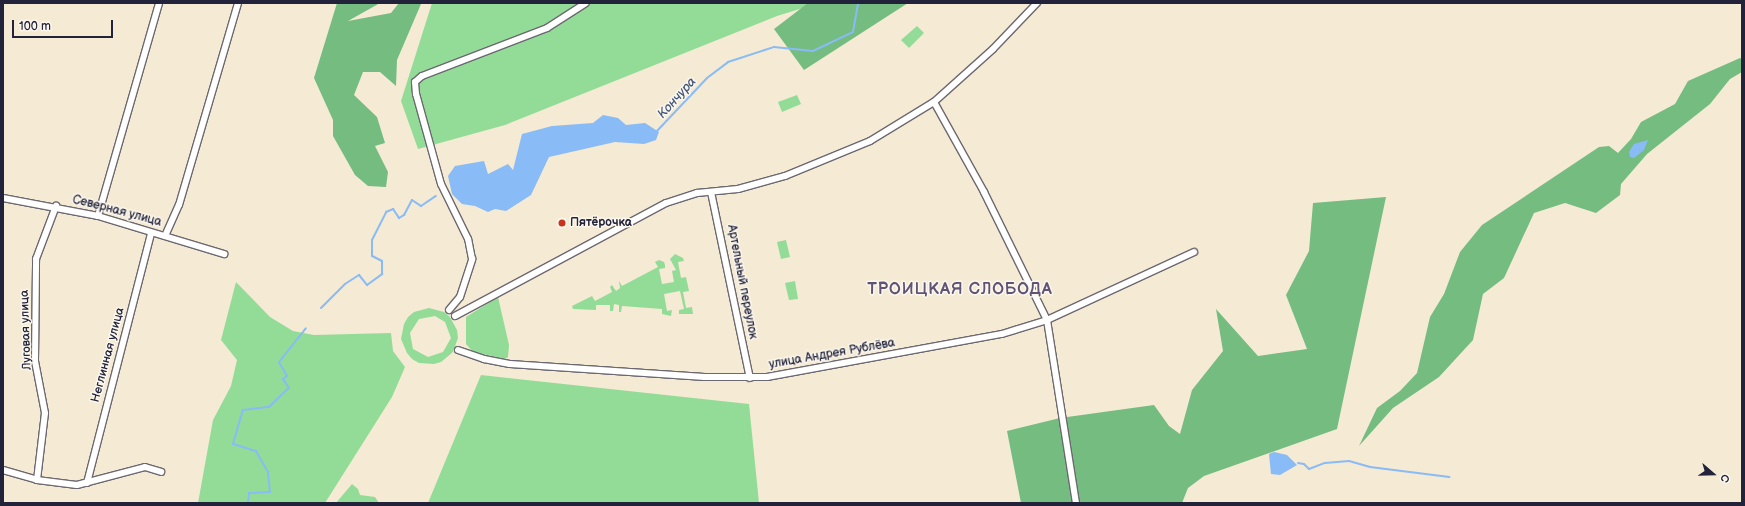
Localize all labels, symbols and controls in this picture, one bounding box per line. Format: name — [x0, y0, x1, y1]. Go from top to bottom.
scale bar — [14, 12, 115, 38]
text: 100 m — [19, 19, 51, 34]
water label: Кончура — [654, 74, 700, 122]
street label: Северная улица — [71, 192, 163, 230]
place label: Пятёрочка — [570, 216, 632, 230]
marker: Пятёрочка — [557, 218, 567, 228]
street label: Артельный переулок — [724, 223, 760, 341]
district label: ТРОИЦКАЯ СЛОБОДА — [867, 280, 1053, 300]
street label: Луговая улица — [17, 290, 35, 370]
street label: Неглинная улица — [88, 306, 128, 404]
street label: улица Андрея Рублёва — [768, 336, 896, 372]
north arrow — [1693, 454, 1733, 494]
text: С — [1717, 472, 1732, 484]

